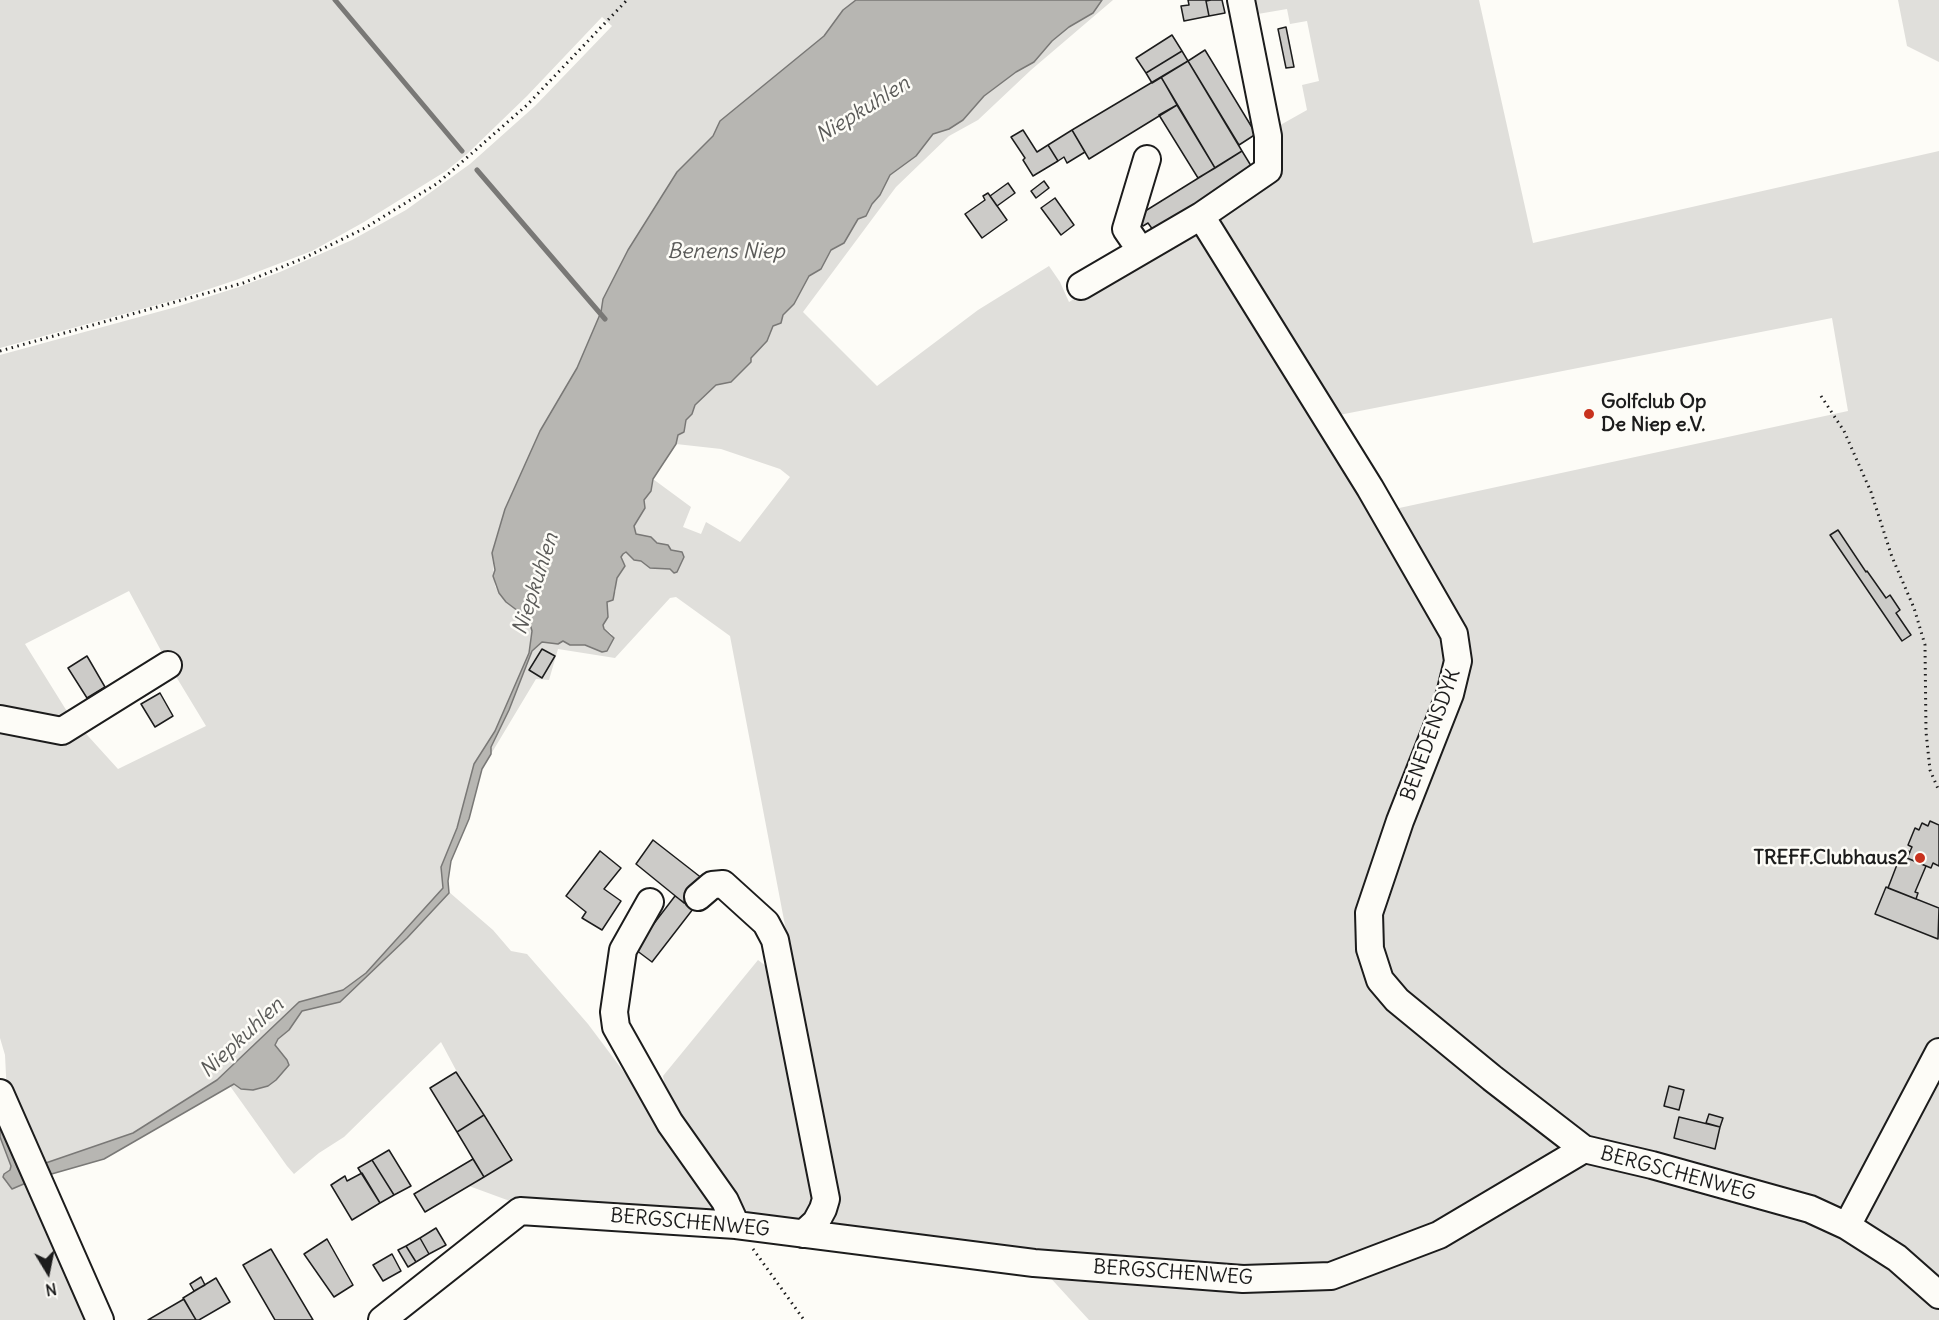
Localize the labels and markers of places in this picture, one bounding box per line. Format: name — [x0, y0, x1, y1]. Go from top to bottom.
place label: Golfclub Op De Niep e.V. — [1601, 390, 1706, 437]
marker: Golfclub Op De Niep e.V. — [1582, 407, 1596, 421]
place label: TREFF.Clubhaus2 — [1753, 846, 1908, 870]
marker: TREFF.Clubhaus2 — [1913, 851, 1927, 865]

